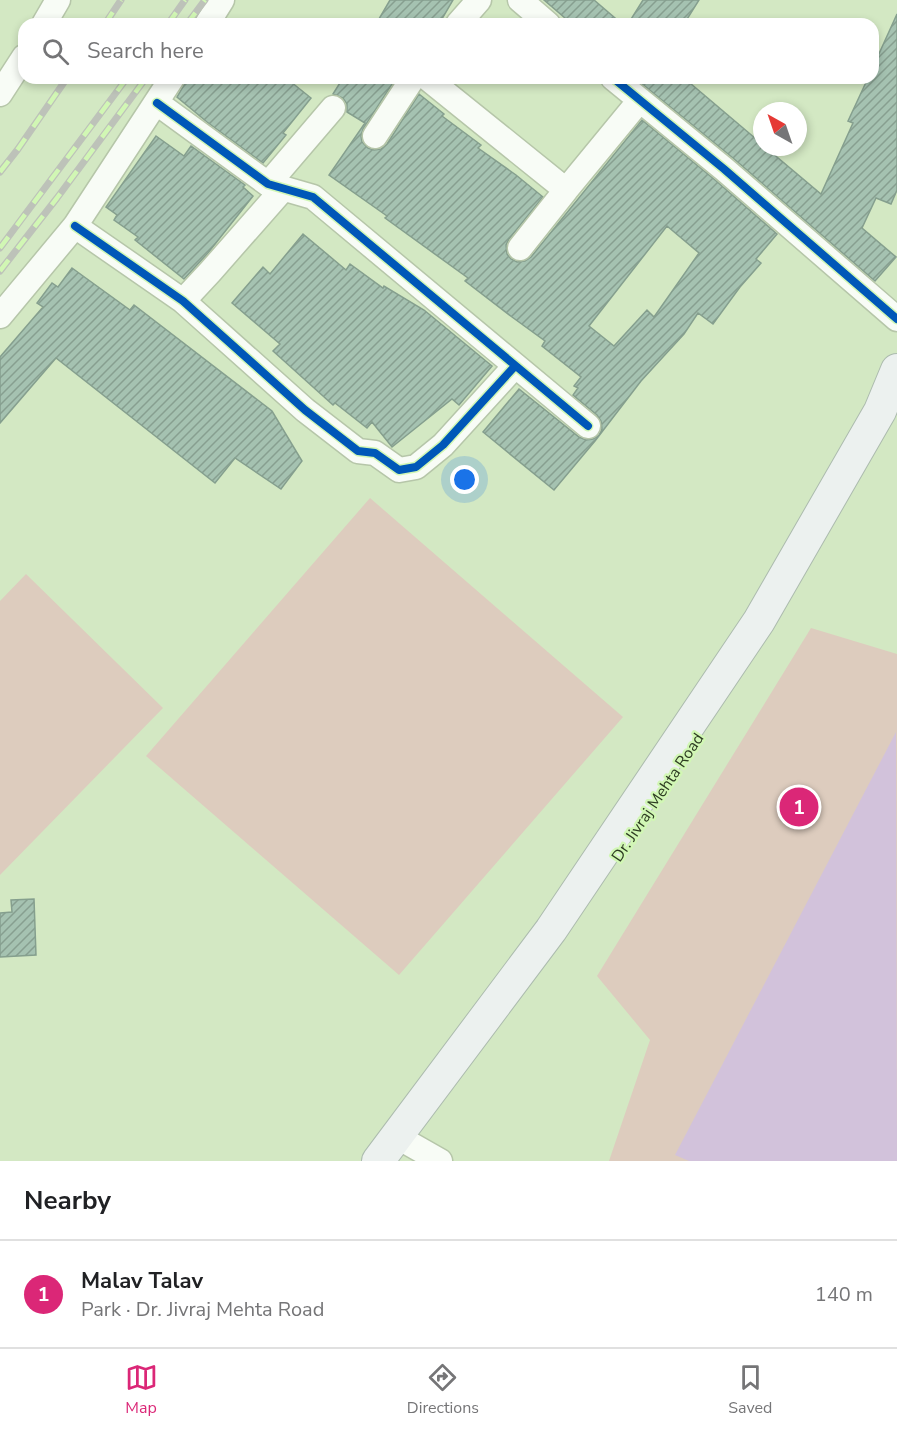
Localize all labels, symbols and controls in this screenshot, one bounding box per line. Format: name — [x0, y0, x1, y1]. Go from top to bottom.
search box — [18, 18, 879, 84]
icon: search — [39, 35, 72, 68]
text: Search here — [87, 36, 204, 66]
north arrow — [753, 102, 807, 156]
your location — [450, 465, 479, 494]
street label: Dr. Jivraj Mehta Road — [607, 729, 709, 866]
pin: 1 — [780, 784, 818, 830]
text: Nearby — [24, 1183, 111, 1218]
text: Malav Talav — [81, 1266, 203, 1296]
text: 1 — [38, 1281, 50, 1308]
text: 140 m — [815, 1281, 873, 1308]
text: Park · Dr. Jivraj Mehta Road — [81, 1296, 324, 1323]
tab: Map — [125, 1361, 158, 1419]
tab: Directions — [407, 1361, 479, 1419]
tab: Saved — [728, 1361, 772, 1419]

